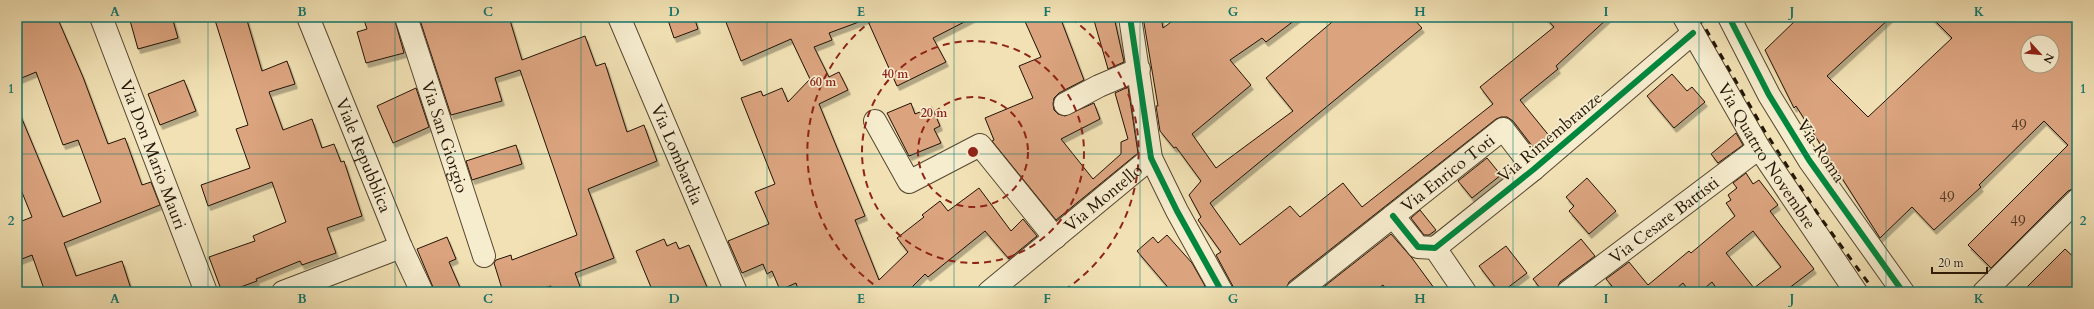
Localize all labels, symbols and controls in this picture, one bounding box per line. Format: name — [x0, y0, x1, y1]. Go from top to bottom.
text: A — [110, 3, 120, 21]
text: B — [297, 3, 307, 21]
text: C — [483, 3, 493, 21]
text: D — [668, 3, 680, 21]
text: E — [857, 3, 865, 21]
text: F — [1043, 3, 1051, 21]
text: G — [1228, 3, 1239, 21]
text: H — [1414, 3, 1426, 21]
text: I — [1603, 3, 1609, 21]
text: J — [1788, 3, 1795, 21]
text: K — [1974, 3, 1985, 21]
north arrow — [2020, 34, 2060, 74]
text: N — [2039, 51, 2057, 66]
text: 40 m — [882, 66, 909, 82]
text: 60 m — [810, 74, 837, 90]
street label: Via Don Mario Mauri — [114, 76, 192, 233]
street label: Via San Giorgio — [416, 78, 474, 196]
street label: Via Quattro Novembre — [1713, 79, 1822, 234]
text: 1 — [8, 80, 14, 98]
text: 1 — [2080, 80, 2086, 98]
street label: Via Rimembranze — [1493, 86, 1607, 188]
street label: Viale Repubblica — [330, 94, 398, 216]
street label: Via Lombardia — [646, 100, 709, 208]
text: 20 m — [921, 105, 948, 121]
street label: Via Roma — [1791, 115, 1851, 188]
house number: 49 — [2011, 115, 2027, 135]
street label: Via Enrico Toti — [1396, 128, 1499, 217]
centre of rings — [966, 145, 980, 159]
street label: Via Montello — [1059, 159, 1147, 237]
street label: Via Cesare Battisti — [1604, 171, 1724, 269]
house number: 49 — [1939, 187, 1955, 207]
house number: 49 — [2010, 211, 2026, 231]
text: 2 — [8, 212, 15, 230]
text: 2 — [2080, 212, 2087, 230]
scale bar — [1932, 249, 1987, 275]
text: 20 m — [1938, 255, 1965, 271]
text: A — [110, 290, 120, 308]
text: B — [297, 290, 307, 308]
text: C — [483, 290, 493, 308]
text: D — [668, 290, 680, 308]
text: E — [857, 290, 865, 308]
text: F — [1043, 290, 1051, 308]
text: G — [1228, 290, 1239, 308]
text: H — [1414, 290, 1426, 308]
text: I — [1603, 290, 1609, 308]
text: J — [1788, 290, 1795, 308]
text: K — [1974, 290, 1985, 308]

